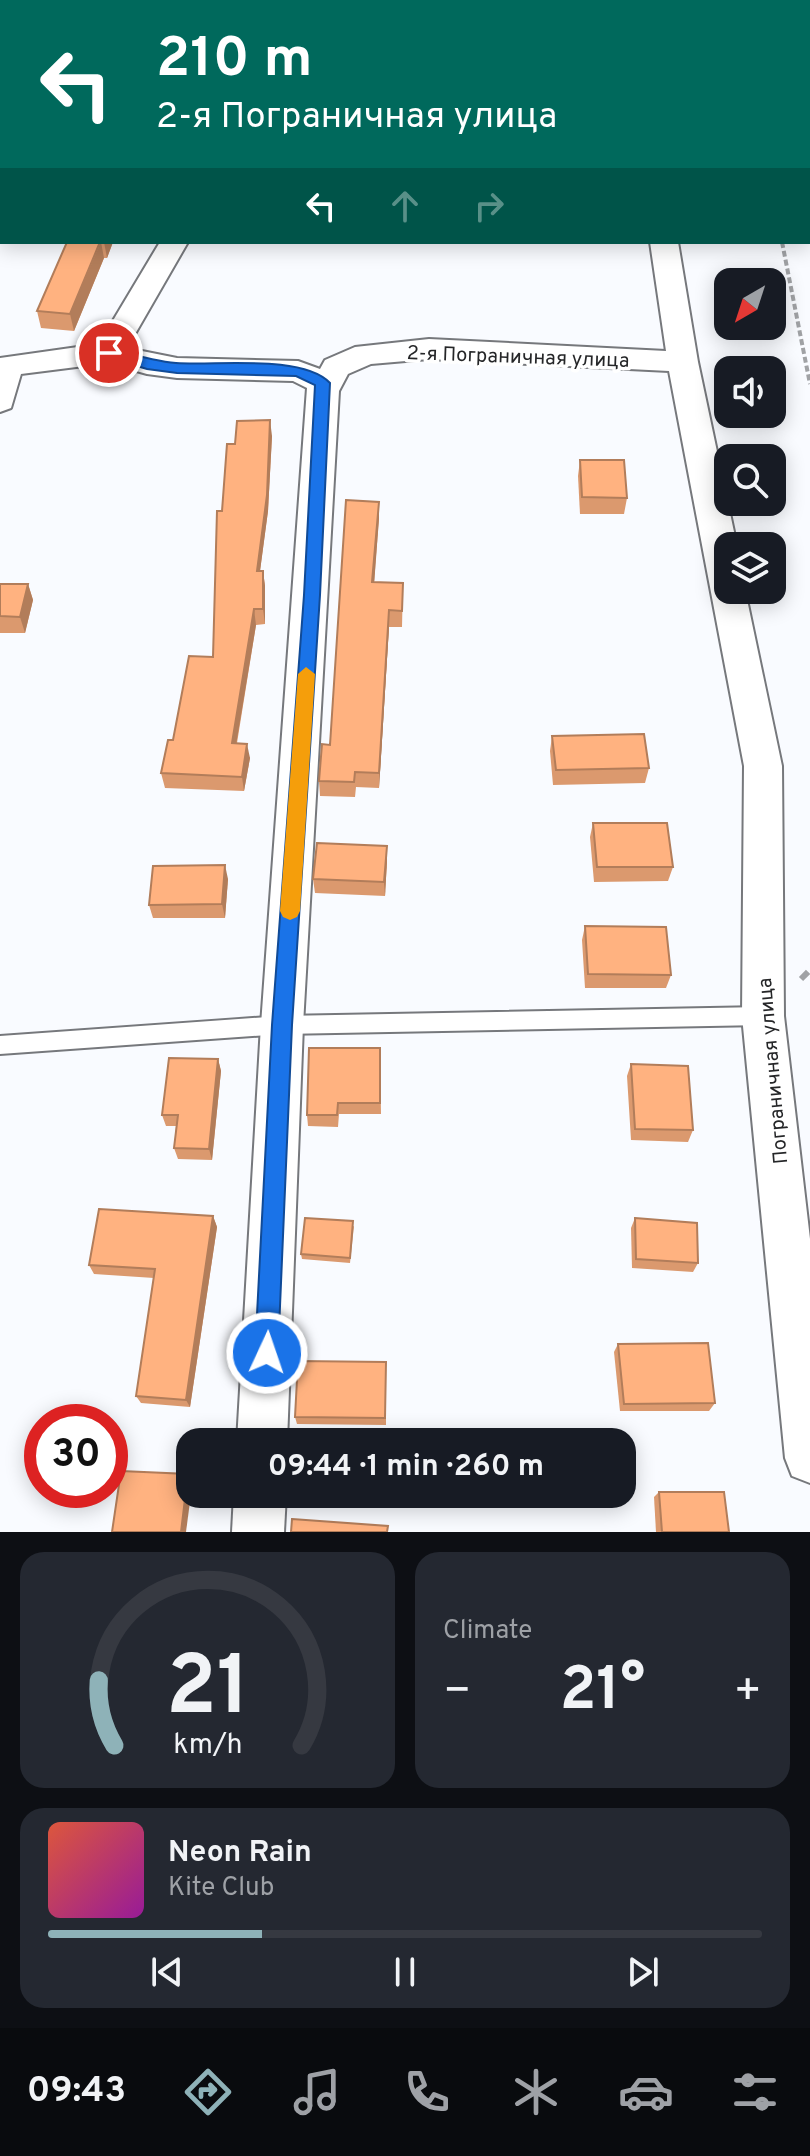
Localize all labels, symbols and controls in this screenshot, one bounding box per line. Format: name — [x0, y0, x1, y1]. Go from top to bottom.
text: 210 m — [156, 26, 313, 96]
icon: left — [24, 32, 128, 136]
text: 2-я Пограничная улица — [156, 95, 557, 141]
icon: left — [299, 184, 343, 228]
icon: ahead — [383, 184, 427, 228]
icon: right — [467, 184, 511, 228]
north arrow — [714, 268, 786, 340]
map controls — [714, 268, 786, 604]
pin — [75, 319, 143, 387]
icon: arrive — [87, 331, 131, 375]
street label: 2-я Пограничная улица — [406, 341, 630, 375]
button: sound — [714, 356, 786, 428]
button: search — [714, 444, 786, 516]
button: layers — [714, 532, 786, 604]
street label: Пограничная улица — [753, 977, 795, 1165]
position arrow — [225, 1311, 309, 1395]
speed limit sign: 30 — [24, 1404, 128, 1508]
text: 09:44 · 1 min · 260 m — [268, 1449, 544, 1486]
text: Climate — [443, 1615, 532, 1648]
text: 21 — [165, 1639, 250, 1744]
text: 21° — [560, 1655, 645, 1731]
text: − — [443, 1665, 471, 1721]
text: + — [734, 1665, 762, 1721]
text: km/h — [173, 1728, 242, 1764]
text: Neon Rain — [168, 1835, 312, 1872]
text: Kite Club — [168, 1872, 274, 1905]
icon: previous — [145, 1950, 189, 1994]
icon: pause — [383, 1950, 427, 1994]
icon: next — [621, 1950, 665, 1994]
icon: directions — [180, 2064, 236, 2120]
icon: music — [289, 2064, 345, 2120]
icon: phone — [399, 2064, 455, 2120]
icon: climate — [508, 2064, 564, 2120]
icon: car — [618, 2064, 674, 2120]
icon: filters — [727, 2064, 783, 2120]
text: 09:43 — [27, 2069, 126, 2115]

